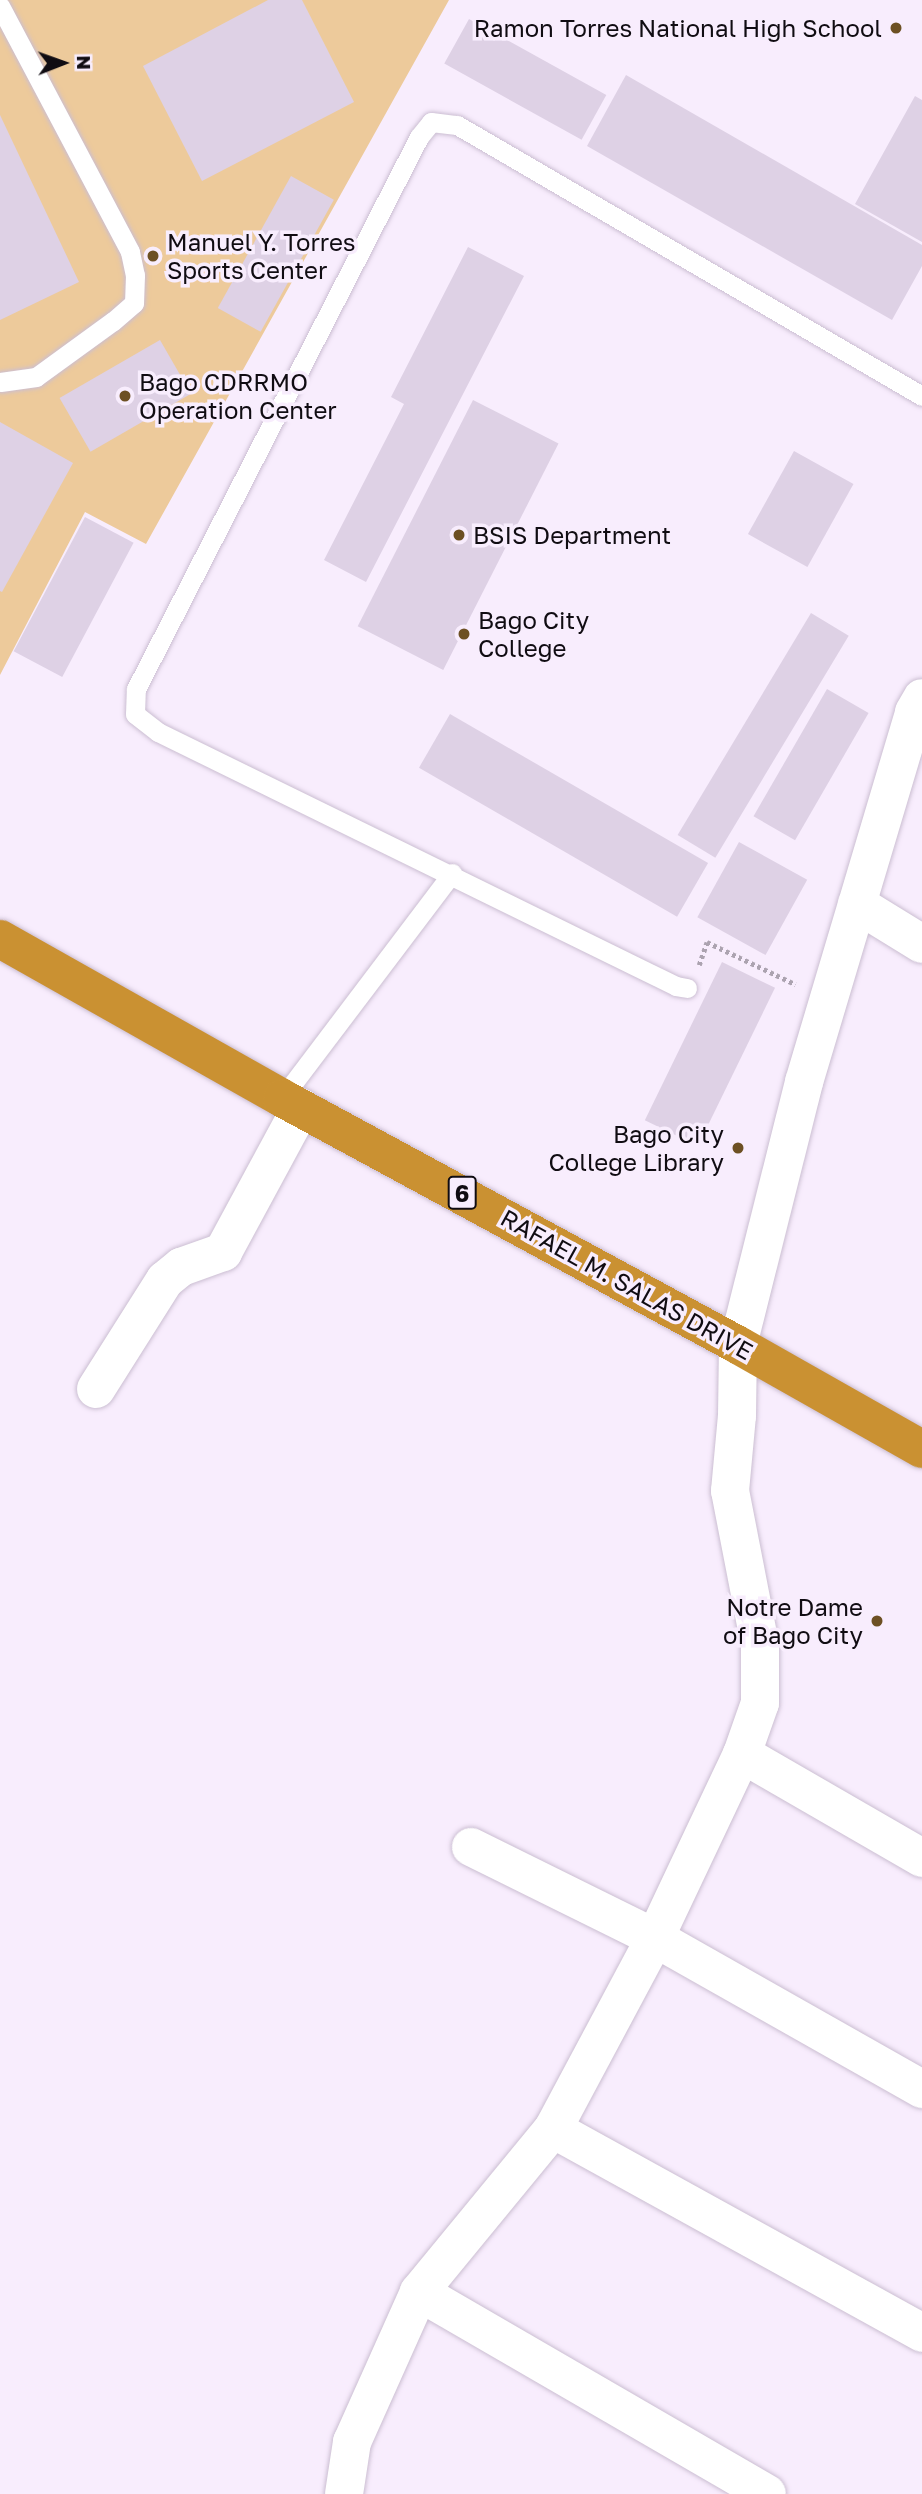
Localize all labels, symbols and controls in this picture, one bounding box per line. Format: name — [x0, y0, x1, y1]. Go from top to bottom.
place label: Ramon Torres National High School — [474, 14, 882, 42]
marker: Ramon Torres National High School — [888, 20, 904, 36]
north arrow — [28, 28, 98, 98]
text: N — [73, 55, 96, 70]
place label: Manuel Y. Torres Sports Center — [167, 228, 356, 284]
marker: Manuel Y. Torres Sports Center — [145, 248, 161, 264]
place label: Bago CDRRMO Operation Center — [139, 368, 337, 424]
marker: Bago CDRRMO Operation Center — [117, 388, 133, 404]
place label: BSIS Department — [473, 521, 671, 549]
marker: BSIS Department — [451, 527, 467, 543]
place label: Bago City College — [478, 606, 589, 662]
marker: Bago City College — [456, 626, 472, 642]
place label: Bago City College Library — [548, 1120, 724, 1176]
marker: Bago City College Library — [730, 1140, 746, 1156]
road number: 6 — [446, 1174, 478, 1212]
street label: RAFAEL M. SALAS DRIVE — [496, 1203, 758, 1365]
place label: Notre Dame of Bago City — [723, 1593, 863, 1649]
marker: Notre Dame of Bago City — [869, 1613, 885, 1629]

